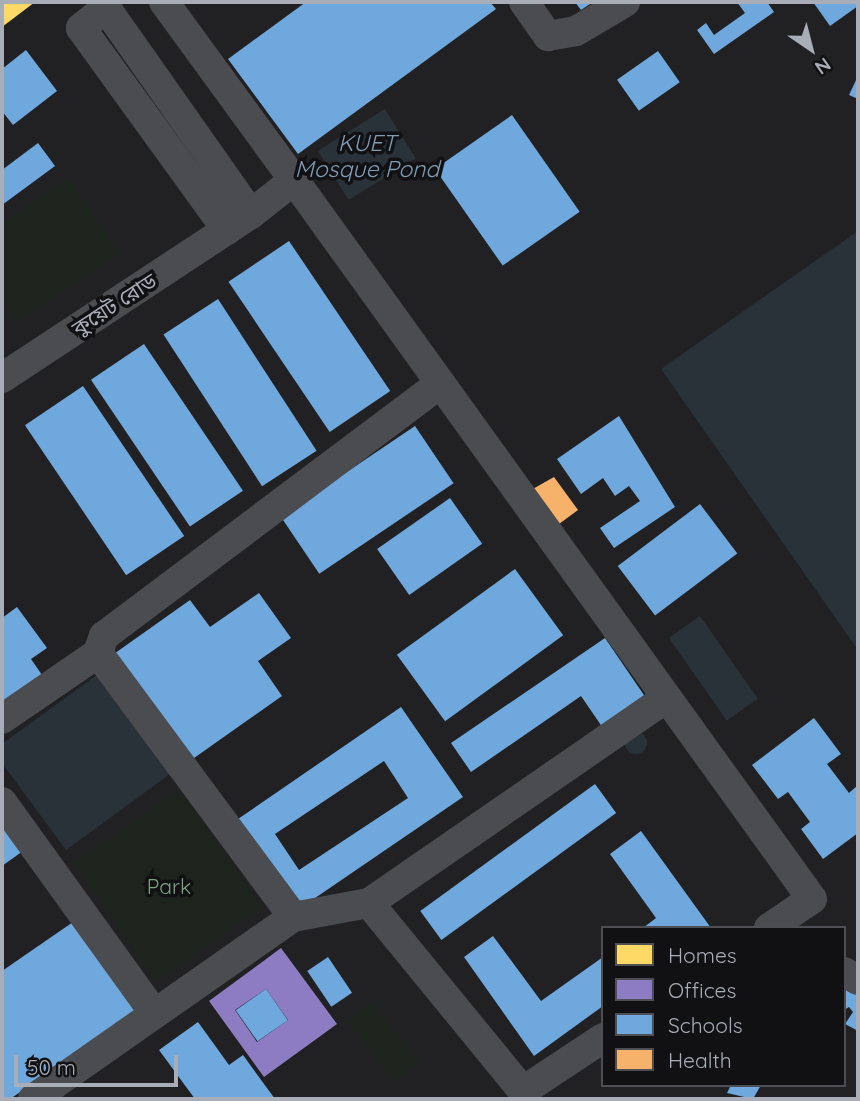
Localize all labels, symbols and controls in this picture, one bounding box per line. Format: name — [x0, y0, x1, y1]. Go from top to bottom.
north arrow — [776, 14, 846, 84]
text: N — [810, 52, 836, 80]
water label: KUET Mosque Pond — [295, 129, 439, 183]
street label: কুয়েট রোড — [67, 267, 161, 341]
park label: Park — [147, 873, 191, 899]
legend — [601, 926, 846, 1087]
text: Homes — [668, 942, 737, 968]
text: Offices — [668, 977, 736, 1003]
text: Schools — [668, 1012, 743, 1038]
scale bar — [18, 1042, 182, 1086]
text: Health — [668, 1047, 732, 1073]
text: 50 m — [27, 1054, 76, 1080]

